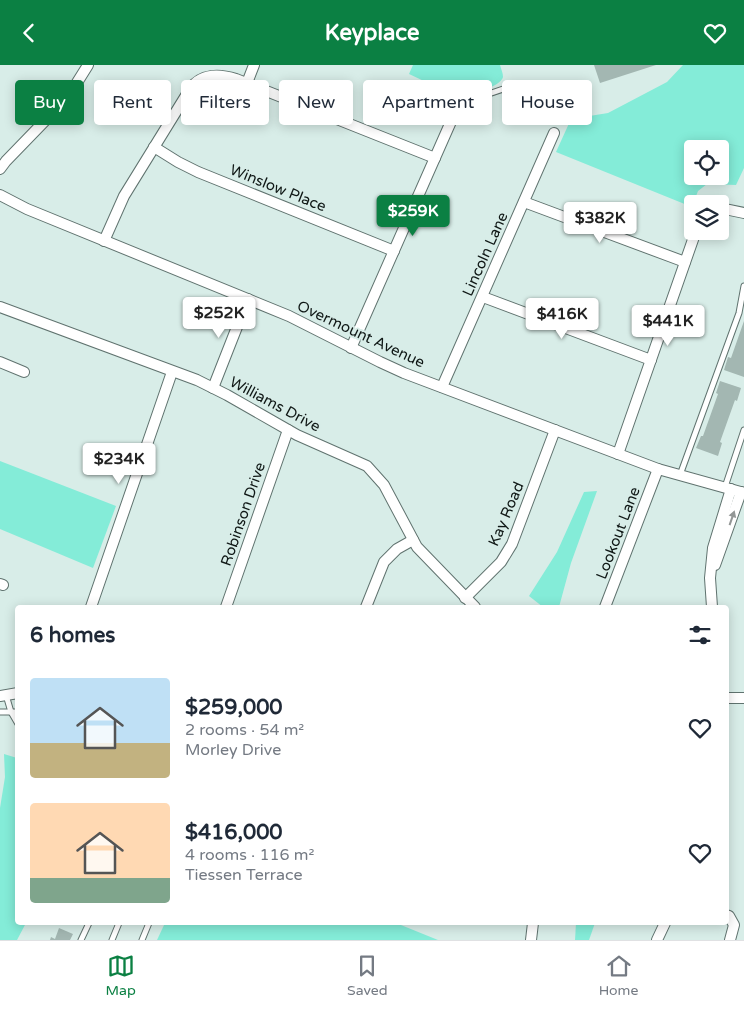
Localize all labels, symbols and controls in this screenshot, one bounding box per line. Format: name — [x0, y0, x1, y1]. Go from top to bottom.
icon: back — [15, 19, 43, 47]
icon: heart — [701, 19, 729, 47]
text: Keyplace — [325, 20, 419, 46]
chip: Buy — [15, 80, 84, 125]
chip: Rent — [94, 80, 171, 125]
chip: Filters — [181, 80, 269, 125]
chip: New — [279, 80, 353, 125]
chip: Apartment — [363, 80, 492, 125]
chip: House — [502, 80, 592, 125]
map controls — [684, 140, 729, 240]
button: locate — [684, 140, 729, 185]
street label: Winslow Place — [227, 161, 329, 215]
pin: $259K — [378, 195, 448, 237]
button: layers — [684, 195, 729, 240]
text: $259K — [388, 201, 438, 221]
pin: $382K — [565, 201, 635, 244]
text: $382K — [575, 208, 625, 228]
street label: Lincoln Lane — [458, 209, 512, 299]
pin: $252K — [184, 297, 254, 339]
street label: Overmount Avenue — [294, 297, 428, 371]
pin: $416K — [527, 297, 597, 340]
text: $252K — [194, 303, 244, 323]
text: $416K — [537, 304, 587, 324]
pin: $441K — [633, 305, 703, 347]
text: $441K — [643, 311, 693, 331]
street label: Williams Drive — [227, 373, 323, 435]
pin: $234K — [84, 443, 154, 485]
text: $234K — [94, 449, 144, 469]
street label: Robinson Drive — [217, 460, 269, 568]
street label: Kay Road — [484, 479, 528, 549]
street label: Lookout Lane — [592, 484, 644, 582]
one-way arrow — [729, 511, 736, 526]
icon: filters — [686, 621, 714, 649]
text: 6 homes — [30, 623, 115, 648]
text: $259,000 — [185, 695, 283, 720]
icon: home — [70, 698, 130, 758]
icon: heart — [686, 714, 714, 742]
text: 2 rooms · 54 m² — [185, 720, 304, 740]
text: Morley Drive — [185, 740, 281, 760]
text: $416,000 — [185, 820, 283, 845]
icon: home — [70, 823, 130, 883]
icon: heart — [686, 839, 714, 867]
text: 4 rooms · 116 m² — [185, 845, 314, 865]
text: Tiessen Terrace — [185, 865, 303, 885]
tab: Map — [106, 952, 136, 999]
tab: Saved — [347, 952, 387, 999]
tab: Home — [599, 952, 638, 999]

